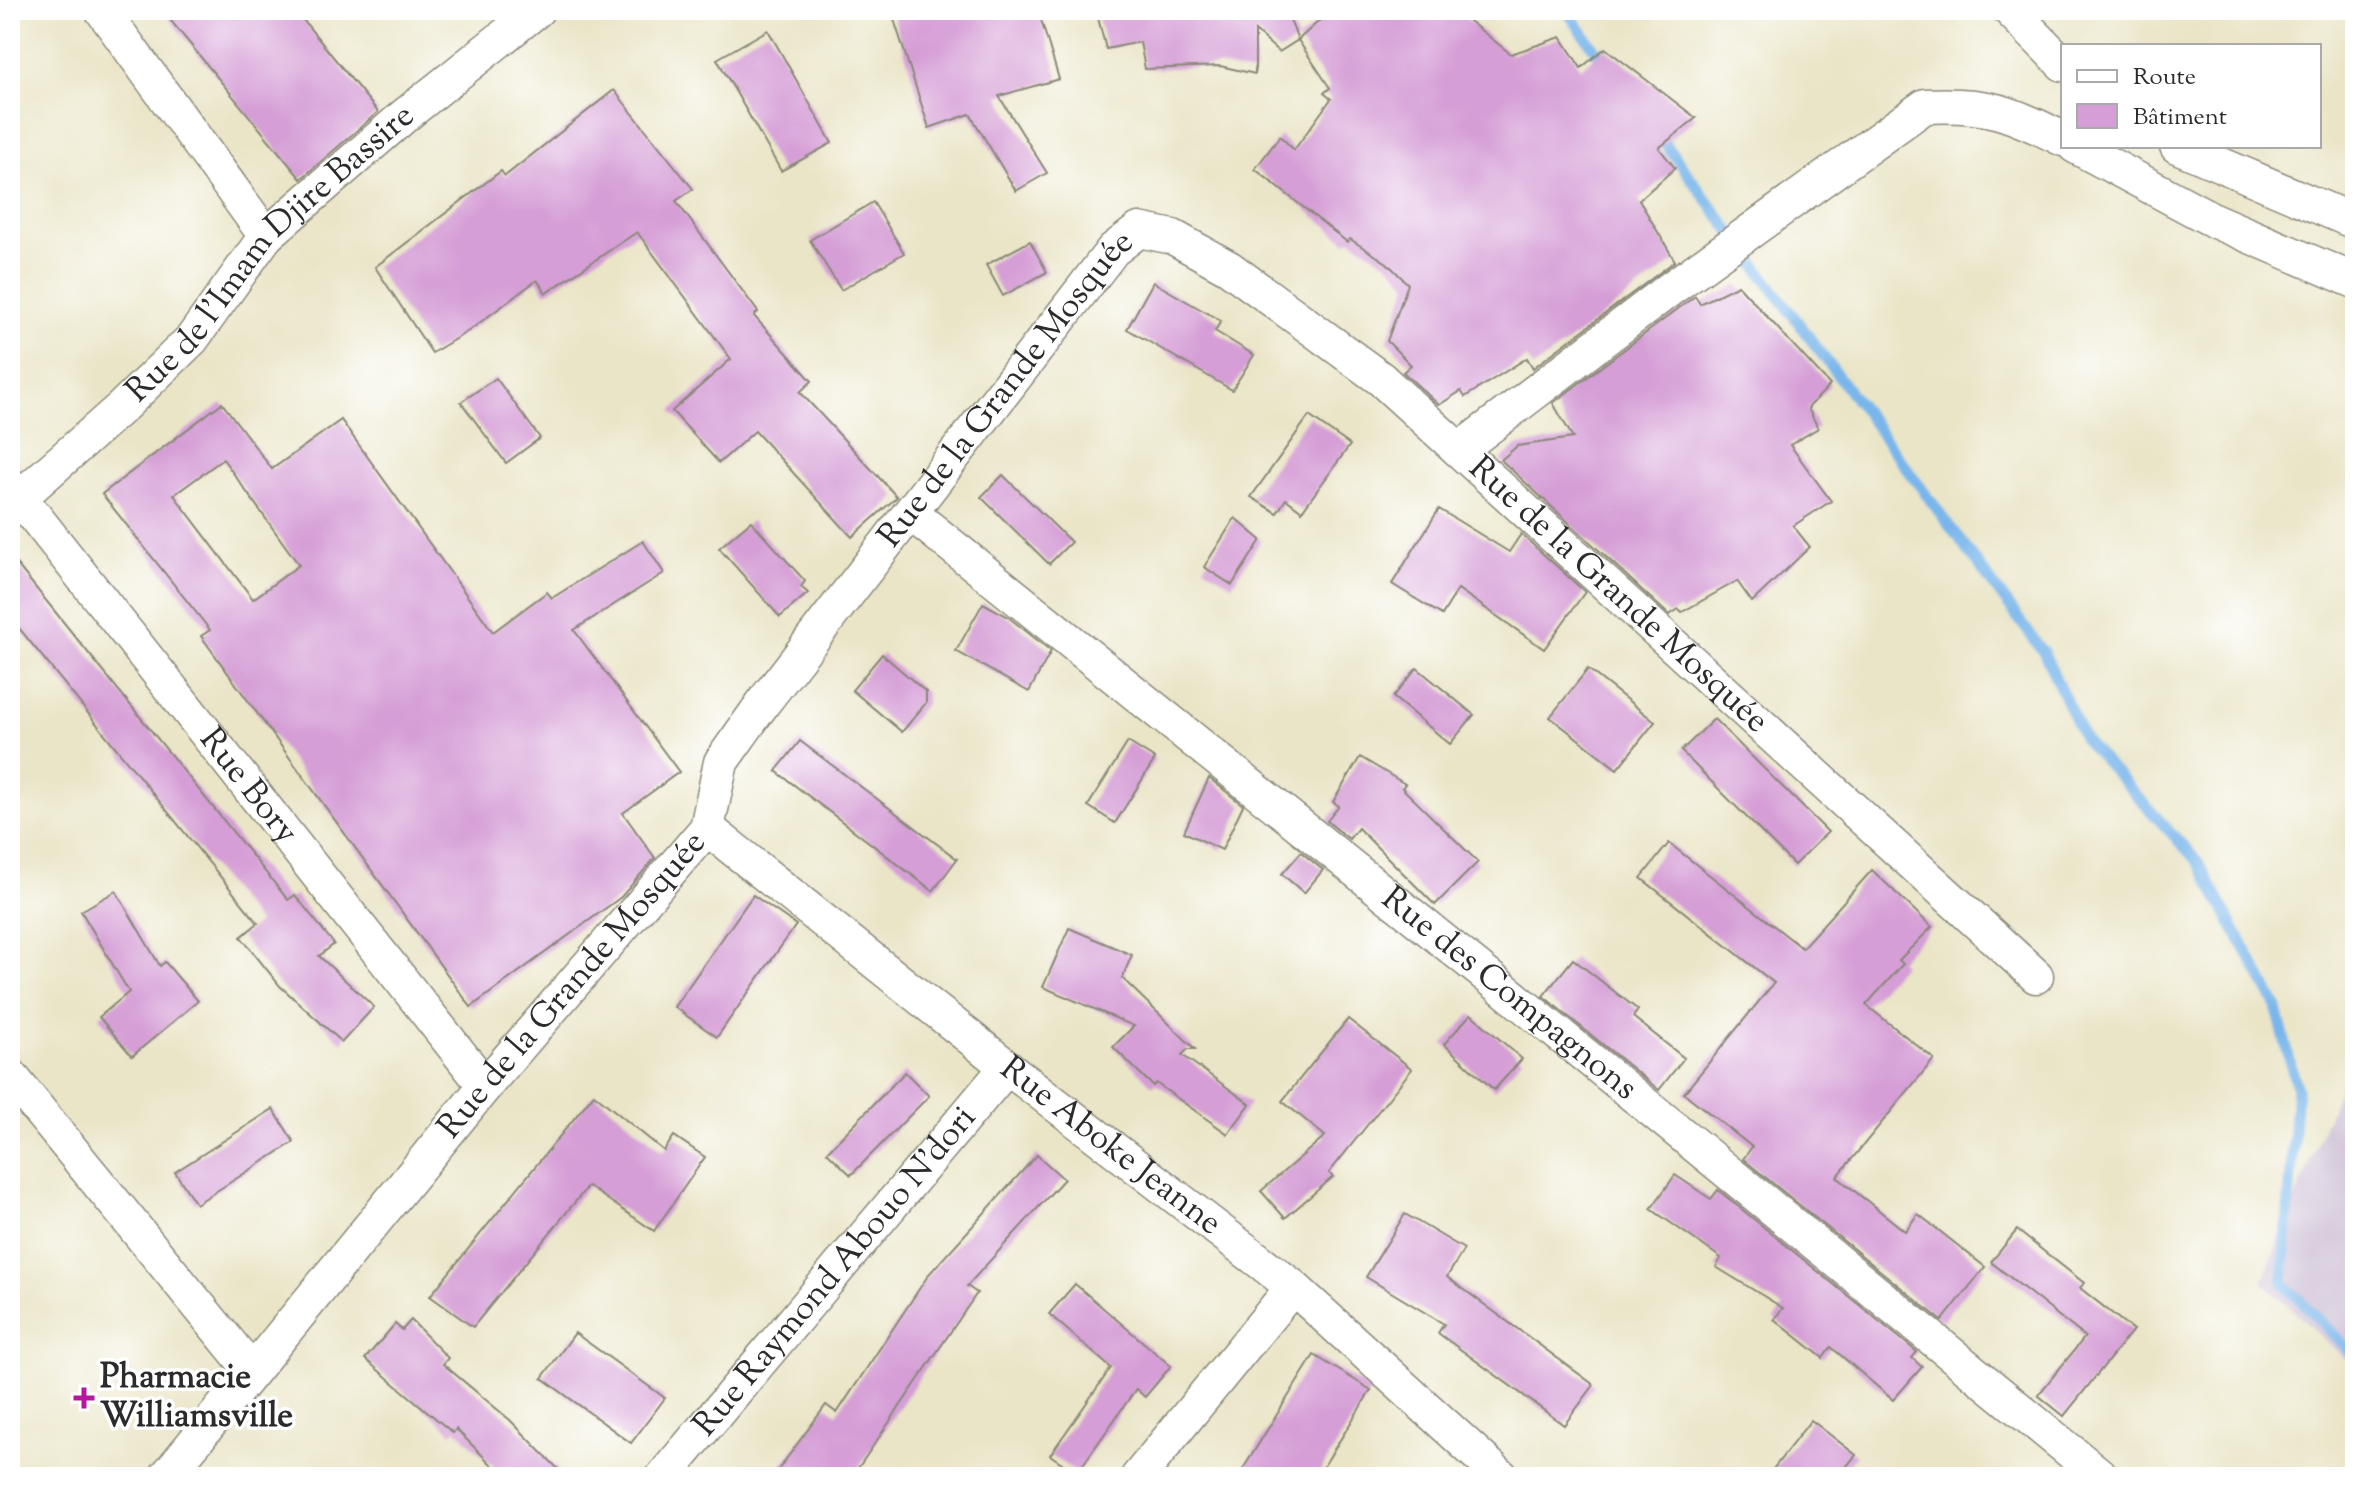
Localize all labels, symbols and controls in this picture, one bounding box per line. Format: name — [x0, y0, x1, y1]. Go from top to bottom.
legend — [2061, 44, 2321, 148]
text: Route — [2133, 61, 2196, 95]
street label: Rue de l'Imam Djire Bassire — [115, 92, 425, 415]
text: Bâtiment — [2133, 101, 2227, 135]
street label: Rue de la Grande Mosquée — [867, 218, 1144, 559]
street label: Rue de la Grande Mosquée — [1457, 445, 1779, 745]
street label: Rue Bory — [187, 718, 309, 855]
street label: Rue de la Grande Mosquée — [427, 821, 718, 1150]
street label: Rue des Compagnons — [1370, 875, 1647, 1113]
street label: Rue Aboke Jeanne — [989, 1045, 1232, 1248]
street label: Rue Raymond Abouo N'dori — [682, 1096, 988, 1448]
place label: Pharmacie Williamsville — [100, 1354, 293, 1442]
marker: Pharmacie Williamsville — [75, 1389, 93, 1407]

